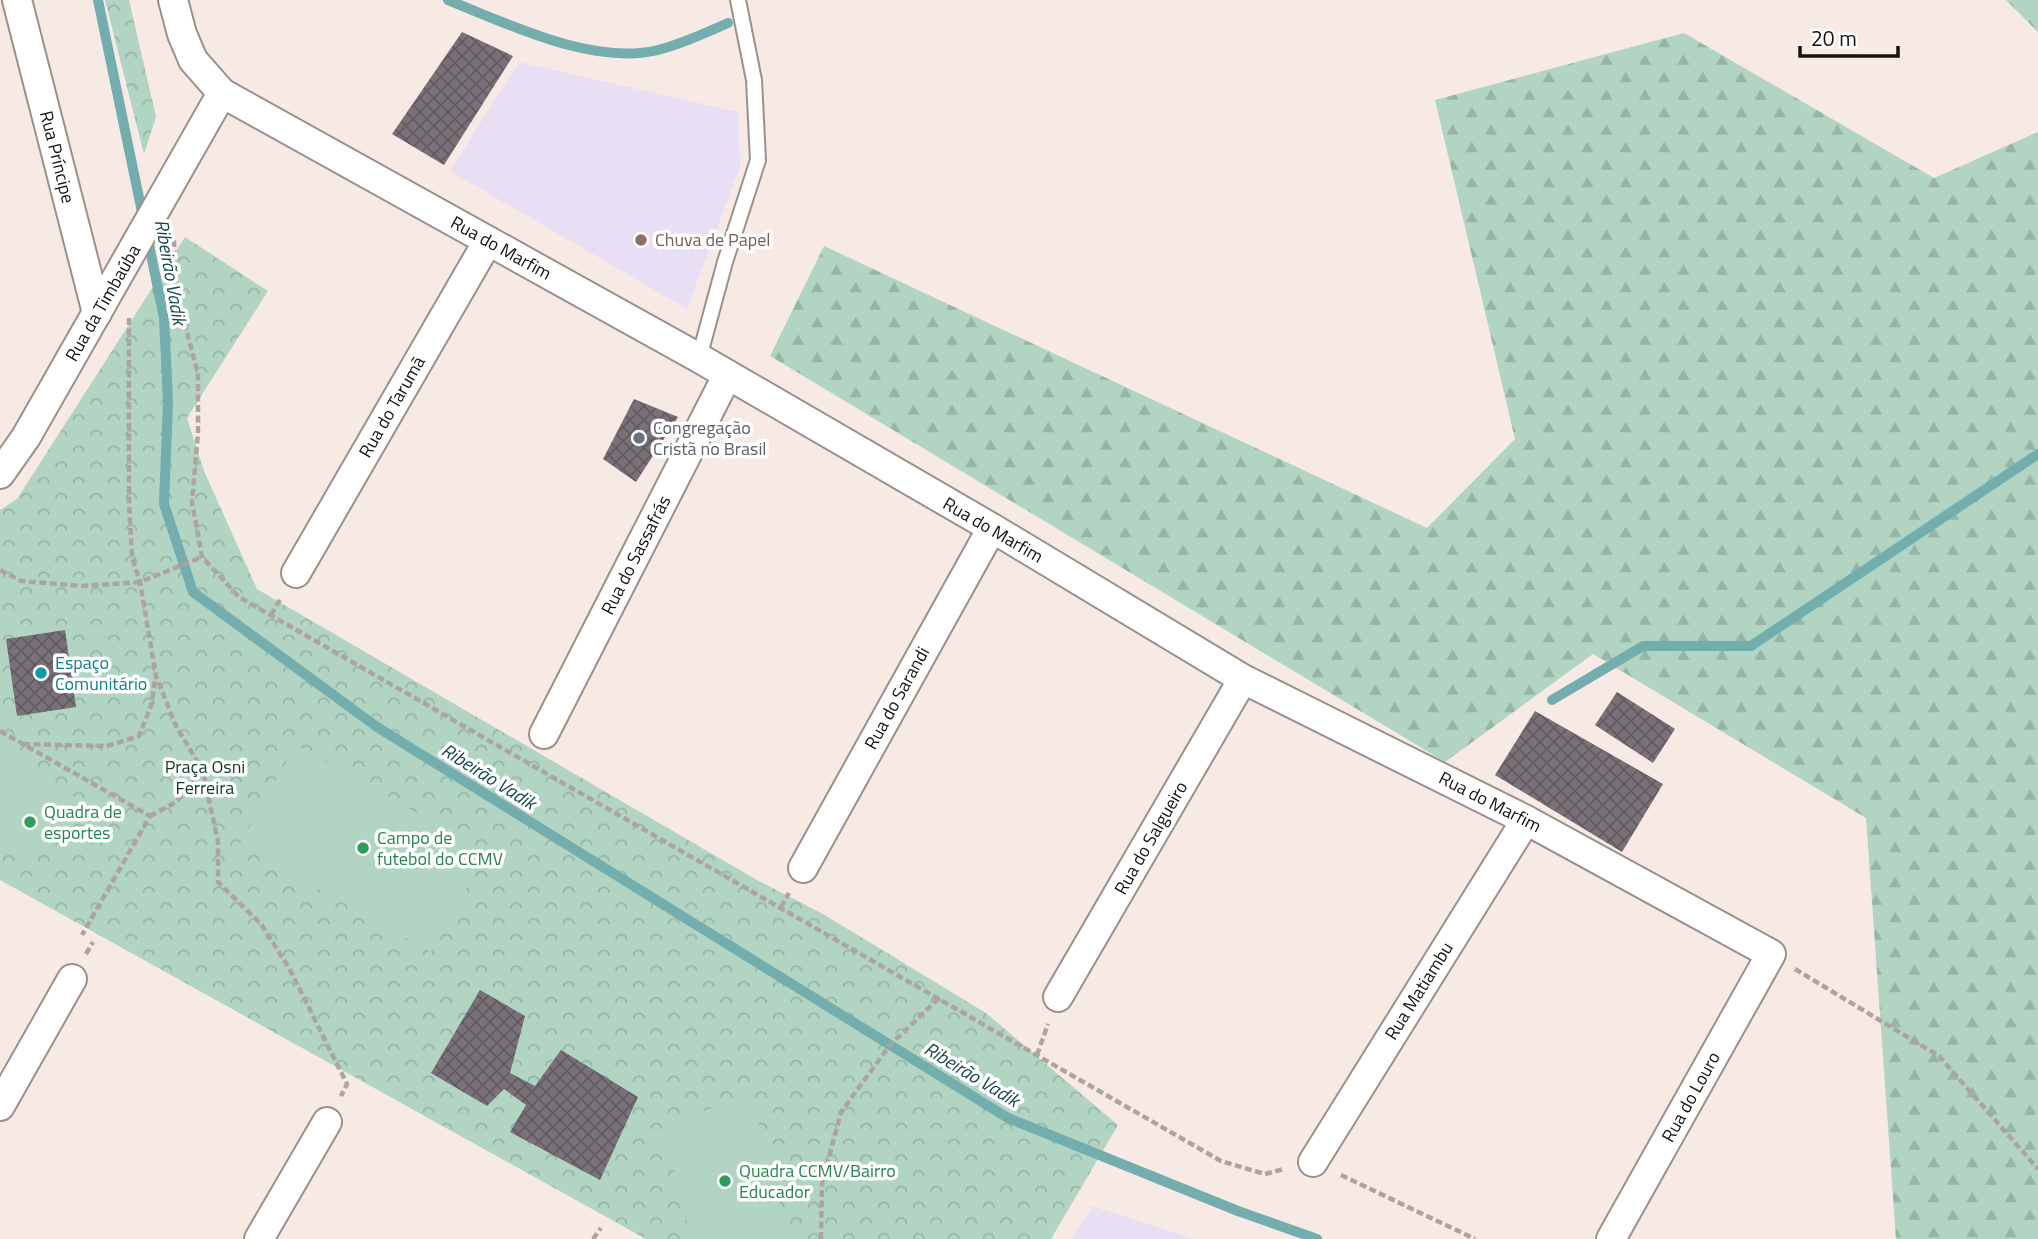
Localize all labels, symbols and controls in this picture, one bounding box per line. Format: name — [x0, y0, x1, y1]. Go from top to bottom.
scale bar — [1800, 14, 1898, 58]
text: 20 m — [1811, 22, 1857, 54]
street label: Rua Príncipe — [33, 108, 82, 206]
street label: Rua do Marfim — [446, 209, 557, 286]
water label: Ribeirão Vadik — [148, 217, 195, 330]
place label: Chuva de Papel — [655, 226, 770, 253]
marker: Chuva de Papel — [633, 232, 649, 248]
street label: Rua da Timbaúba — [58, 239, 147, 366]
street label: Rua do Tarumã — [352, 351, 432, 463]
place label: Congregação Cristã no Brasil — [653, 414, 767, 462]
marker: Congregação Cristã no Brasil — [631, 430, 647, 446]
street label: Rua do Sassafrás — [594, 490, 677, 619]
street label: Rua do Marfim — [938, 490, 1048, 569]
street label: Rua do Sarandi — [857, 641, 936, 754]
place label: Espaço Comunitário — [55, 649, 147, 697]
marker: Espaço Comunitário — [33, 665, 49, 681]
water label: Ribeirão Vadik — [436, 735, 544, 818]
park label: Praça Osni Ferreira — [165, 753, 245, 801]
street label: Rua do Marfim — [1434, 764, 1546, 839]
street label: Rua do Salgueiro — [1107, 776, 1194, 899]
place label: Quadra de esportes — [44, 798, 122, 846]
marker: Quadra de esportes — [22, 814, 38, 830]
place label: Campo de futebol do CCMV — [377, 824, 504, 872]
marker: Campo de futebol do CCMV — [355, 840, 371, 856]
street label: Rua Matiambu — [1378, 936, 1459, 1045]
water label: Ribeirão Vadik — [919, 1034, 1028, 1115]
street label: Rua do Louro — [1655, 1047, 1727, 1147]
place label: Quadra CCMV/Bairro Educador — [739, 1157, 896, 1205]
marker: Quadra CCMV/Bairro Educador — [717, 1173, 733, 1189]

